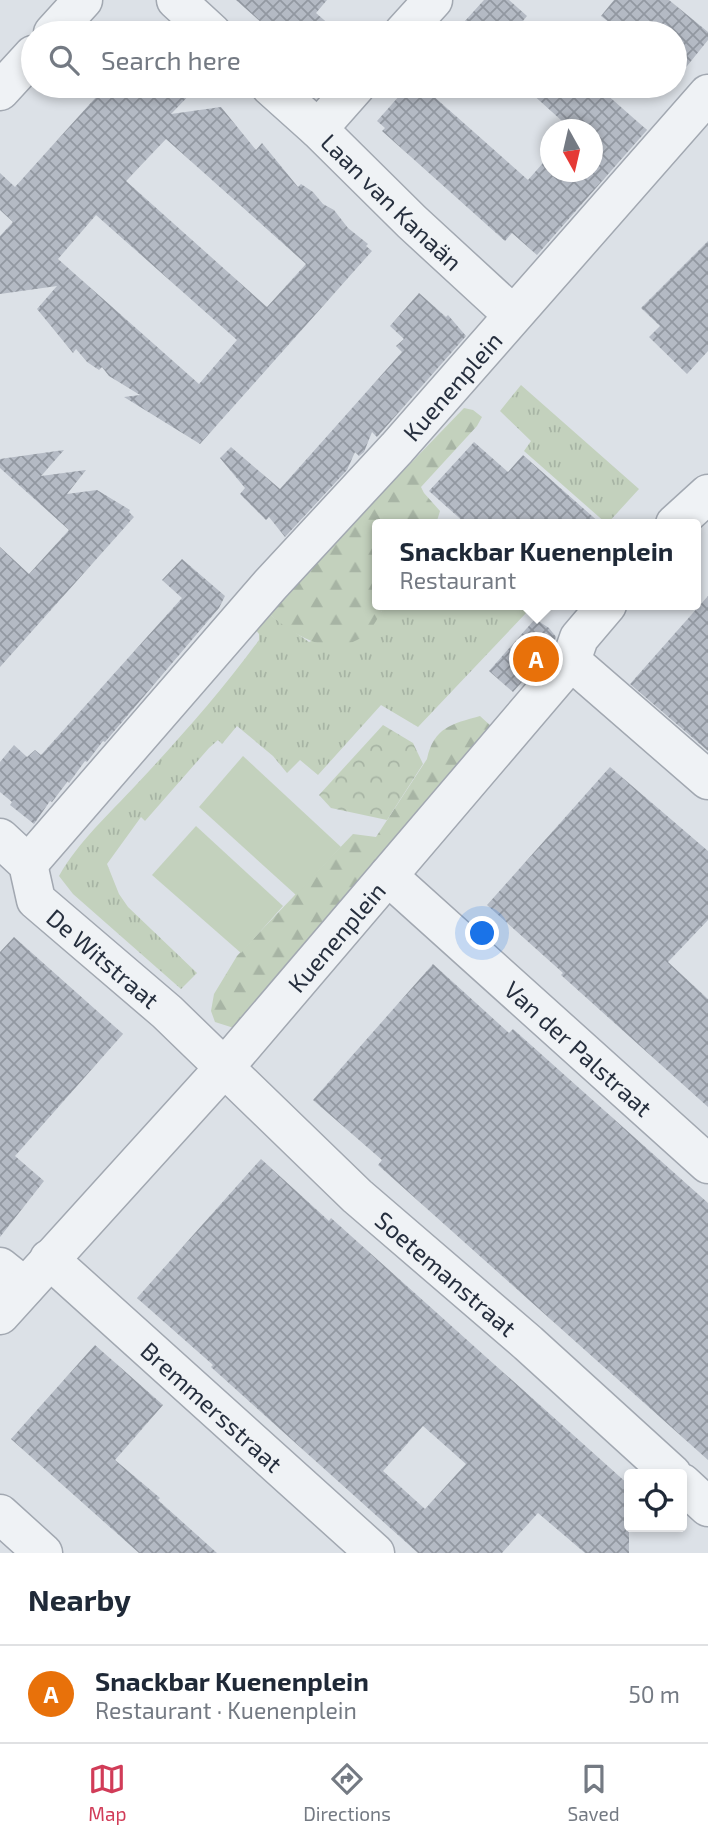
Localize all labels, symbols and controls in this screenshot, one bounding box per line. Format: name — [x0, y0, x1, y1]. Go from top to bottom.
search box — [21, 21, 687, 98]
icon: search — [45, 41, 83, 79]
text: Search here — [101, 44, 241, 75]
north arrow — [540, 119, 603, 182]
street label: Laan van Kanaän — [316, 127, 469, 276]
street label: Kuenenplein — [396, 325, 507, 446]
popup — [372, 519, 701, 610]
text: Snackbar Kuenenplein — [400, 535, 673, 566]
text: Restaurant — [400, 566, 516, 594]
pin: A — [513, 633, 559, 685]
street label: Kuenenplein — [281, 876, 391, 998]
street label: De Witstraat — [42, 902, 166, 1014]
your location — [465, 916, 499, 950]
street label: Van der Palstraat — [499, 974, 659, 1122]
street label: Soetemanstraat — [370, 1204, 523, 1342]
street label: Bremmersstraat — [136, 1335, 289, 1478]
map controls — [624, 1469, 687, 1532]
button: locate — [624, 1469, 687, 1532]
text: Nearby — [28, 1581, 131, 1617]
text: Snackbar Kuenenplein — [95, 1665, 369, 1696]
text: A — [43, 1680, 59, 1708]
text: 50 m — [629, 1680, 680, 1708]
text: Restaurant · Kuenenplein — [95, 1696, 357, 1724]
tab: Map — [88, 1760, 126, 1825]
tab: Directions — [303, 1760, 391, 1825]
tab: Saved — [567, 1760, 620, 1825]

